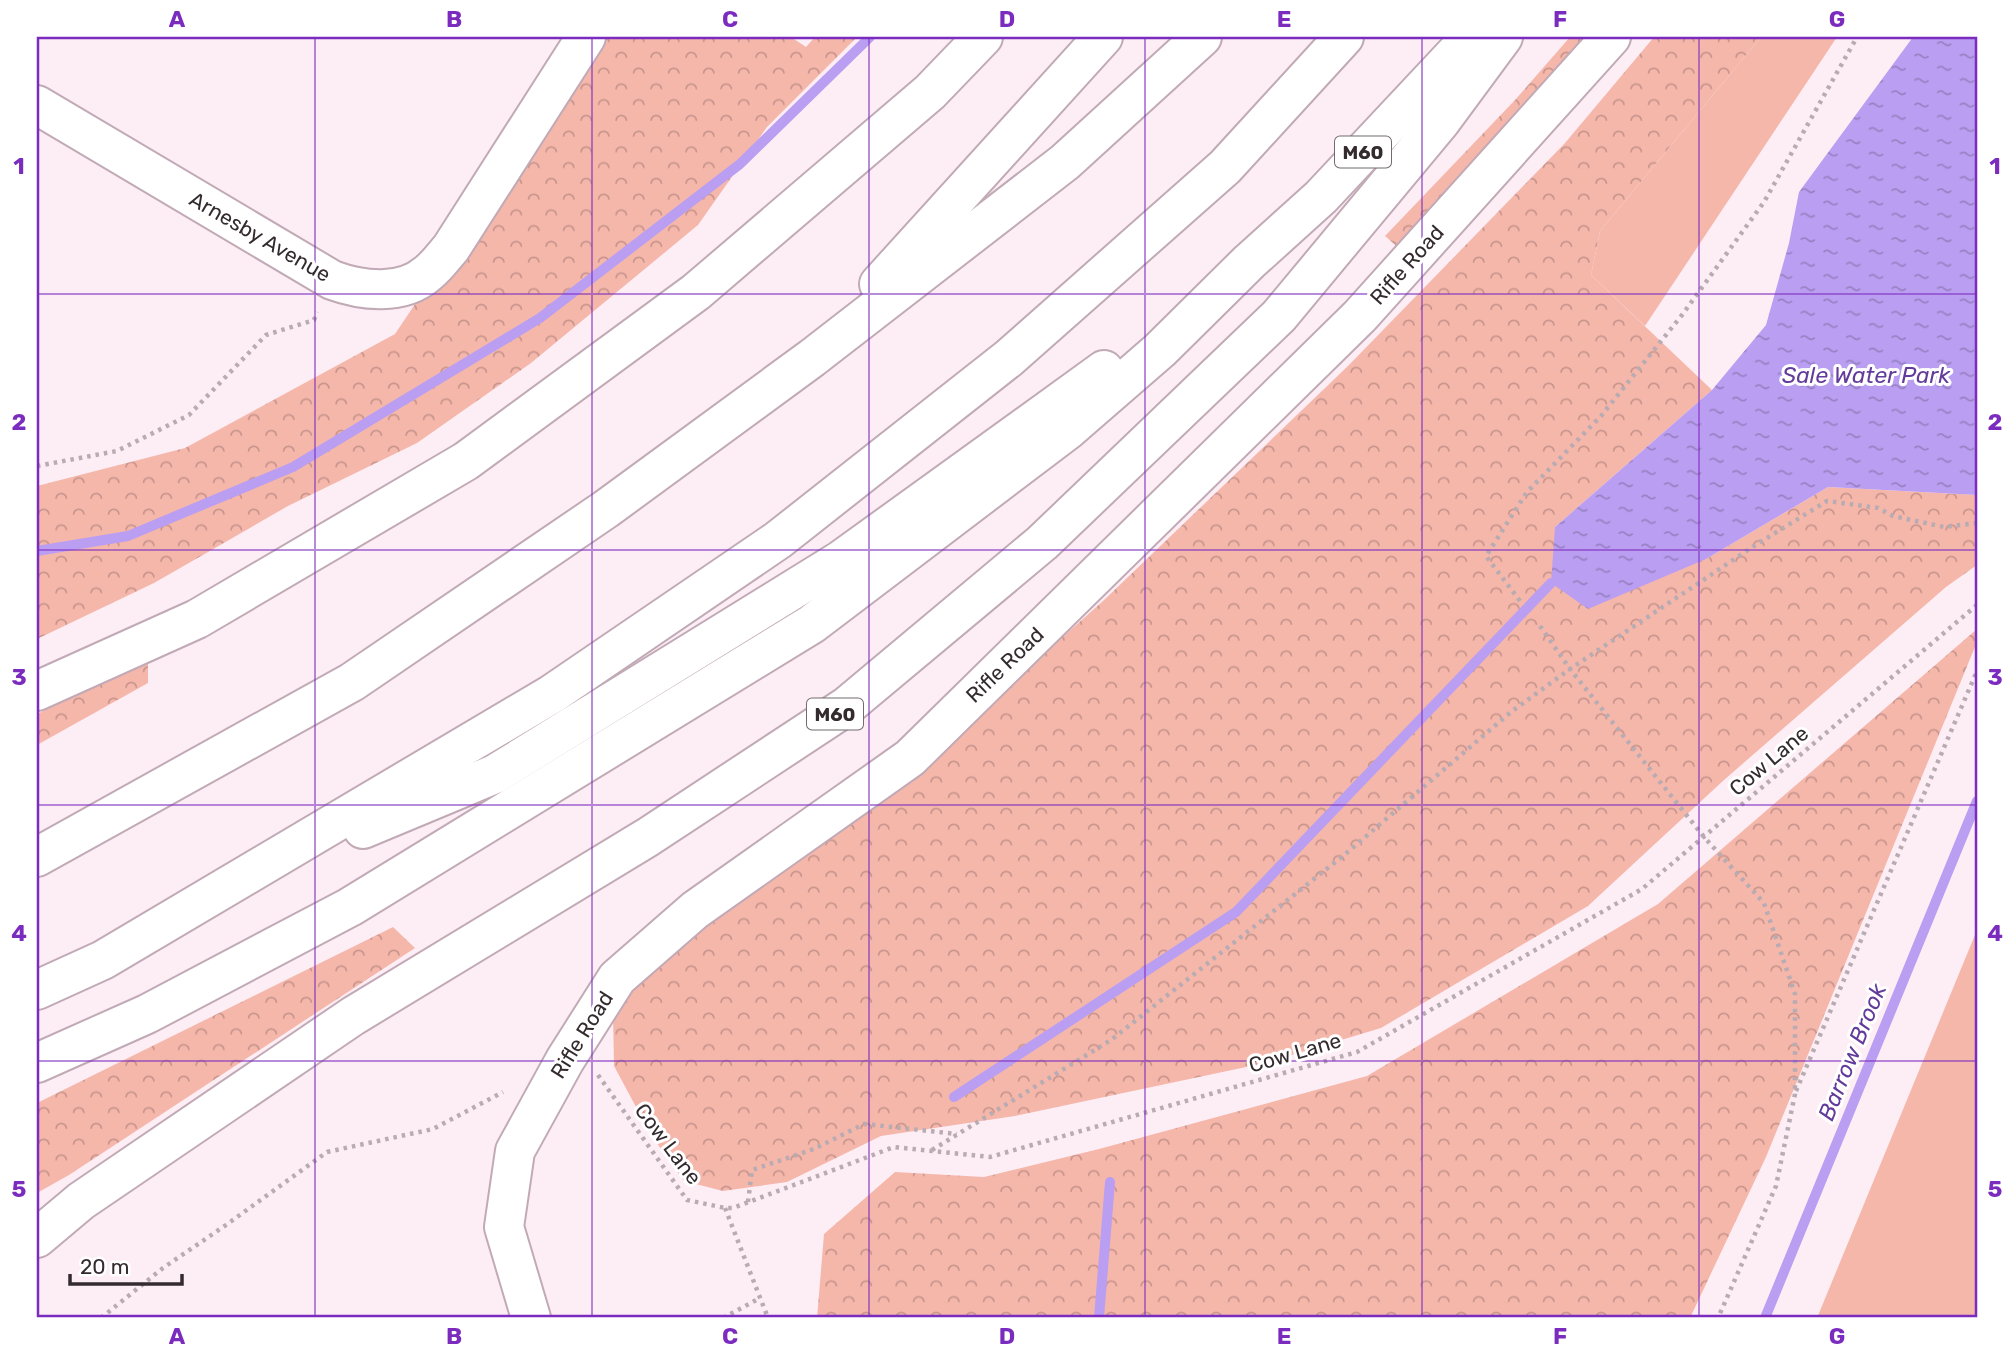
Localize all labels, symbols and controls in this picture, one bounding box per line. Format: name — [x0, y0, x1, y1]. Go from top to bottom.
text: A — [169, 5, 186, 33]
text: B — [446, 5, 462, 33]
text: C — [722, 5, 738, 33]
text: D — [999, 5, 1015, 33]
text: E — [1277, 5, 1291, 33]
text: F — [1553, 5, 1567, 33]
text: G — [1829, 5, 1845, 33]
road number: M60 — [1335, 136, 1391, 168]
text: 1 — [13, 152, 25, 180]
text: 1 — [1989, 152, 2001, 180]
street label: Arnesby Avenue — [185, 186, 335, 287]
street label: Rifle Road — [1365, 220, 1449, 309]
water label: Sale Water Park — [1782, 361, 1951, 389]
text: 2 — [12, 408, 26, 436]
text: 2 — [1988, 408, 2002, 436]
street label: Rifle Road — [961, 622, 1049, 708]
text: 3 — [11, 663, 27, 691]
text: 3 — [1987, 663, 2003, 691]
road number: M60 — [807, 698, 863, 730]
street label: Cow Lane — [1724, 720, 1813, 801]
text: 4 — [11, 919, 27, 947]
text: 4 — [1987, 919, 2003, 947]
water label: Barrow Brook — [1812, 978, 1893, 1125]
street label: Rifle Road — [545, 987, 618, 1083]
street label: Cow Lane — [1246, 1027, 1344, 1078]
street label: Cow Lane — [630, 1098, 707, 1189]
text: 5 — [12, 1175, 27, 1203]
text: 5 — [1988, 1175, 2003, 1203]
scale bar — [70, 1243, 182, 1287]
text: 20 m — [80, 1254, 129, 1279]
text: A — [169, 1322, 186, 1350]
text: B — [446, 1322, 462, 1350]
text: C — [722, 1322, 738, 1350]
text: D — [999, 1322, 1015, 1350]
text: E — [1277, 1322, 1291, 1350]
text: F — [1553, 1322, 1567, 1350]
text: G — [1829, 1322, 1845, 1350]

